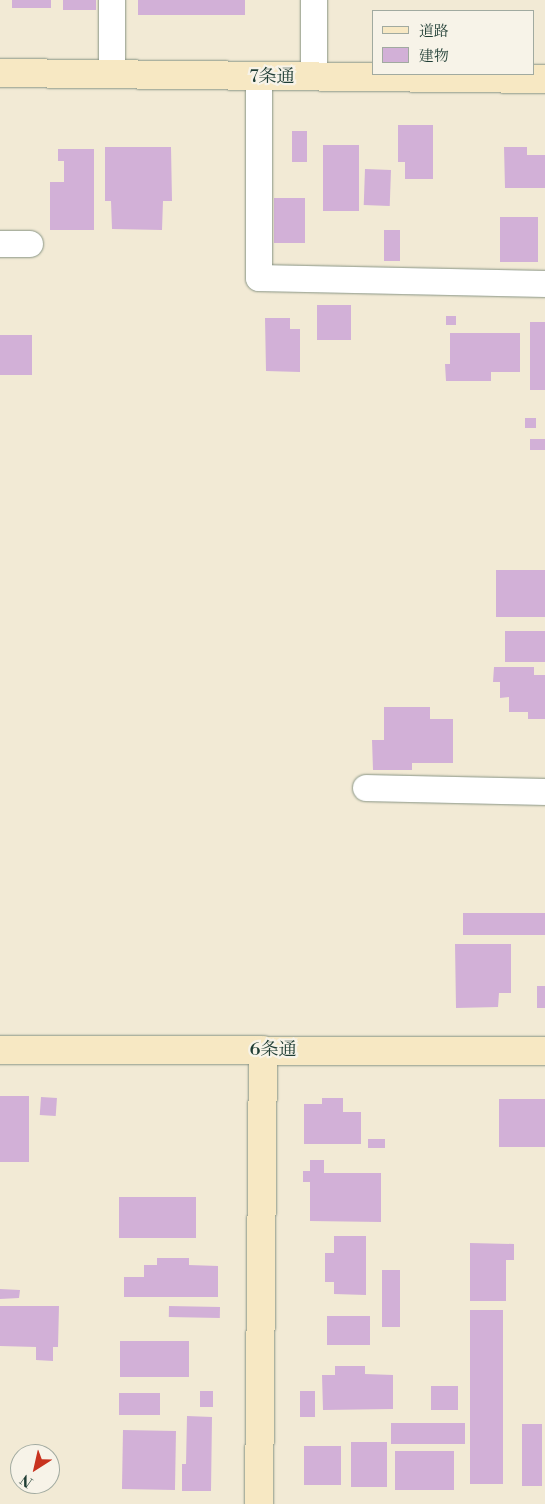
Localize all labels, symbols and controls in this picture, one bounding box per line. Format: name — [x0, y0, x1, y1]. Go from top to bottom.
legend — [372, 10, 535, 75]
text: 道路 — [419, 22, 449, 41]
text: 建物 — [419, 47, 449, 66]
street label: 7条通 — [249, 66, 295, 88]
street label: 6条通 — [250, 1039, 296, 1061]
north arrow — [10, 1444, 60, 1494]
text: N — [17, 1470, 37, 1491]

